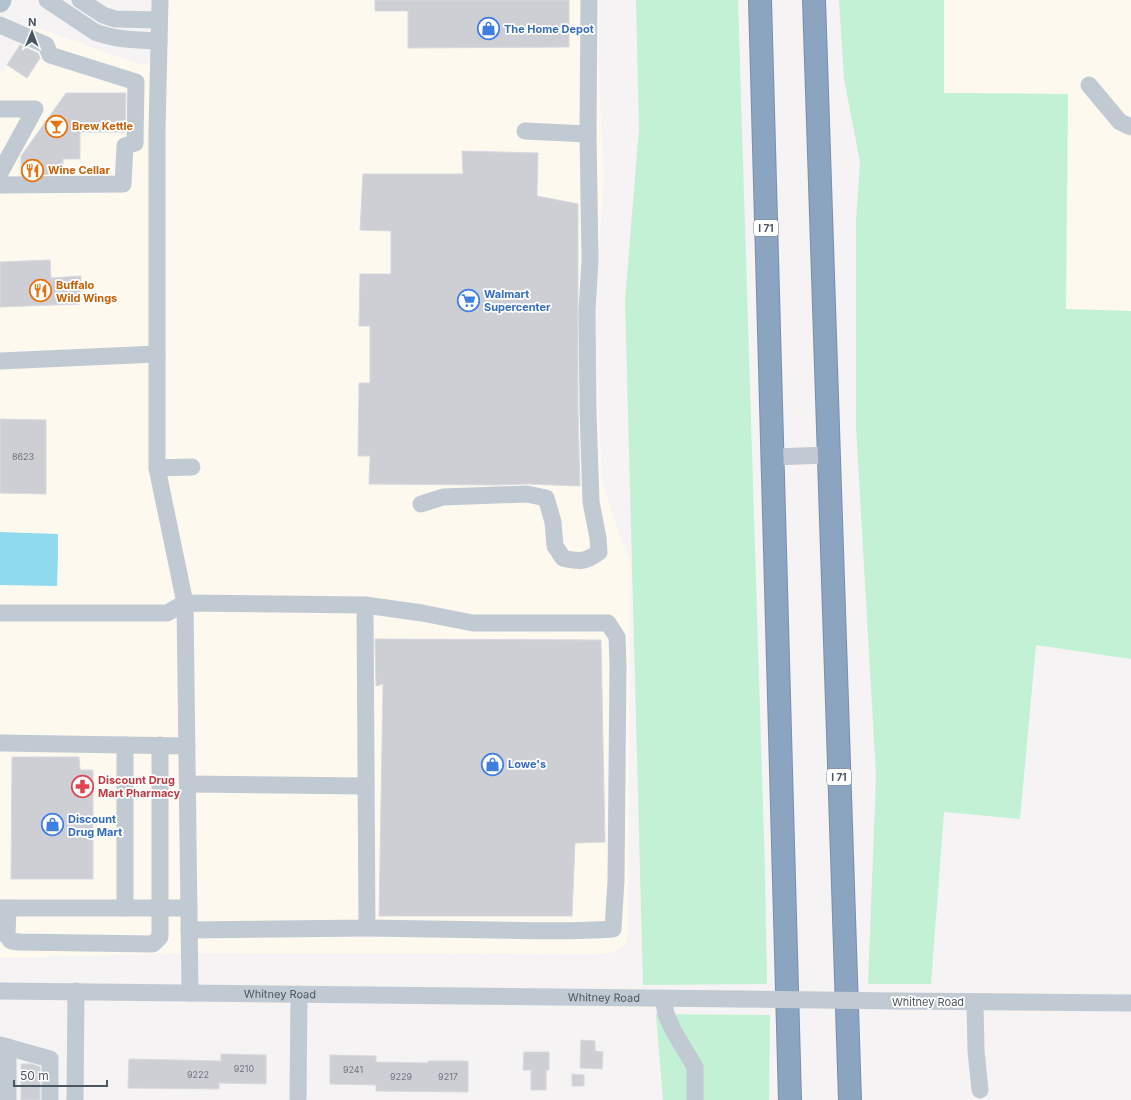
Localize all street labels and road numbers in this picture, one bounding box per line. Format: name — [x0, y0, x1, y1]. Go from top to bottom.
road number: I 71 — [754, 220, 778, 236]
road number: I 71 — [827, 769, 851, 785]
street label: Whitney Road — [244, 987, 316, 1001]
street label: Whitney Road — [568, 990, 640, 1005]
street label: Whitney Road — [892, 995, 964, 1009]

